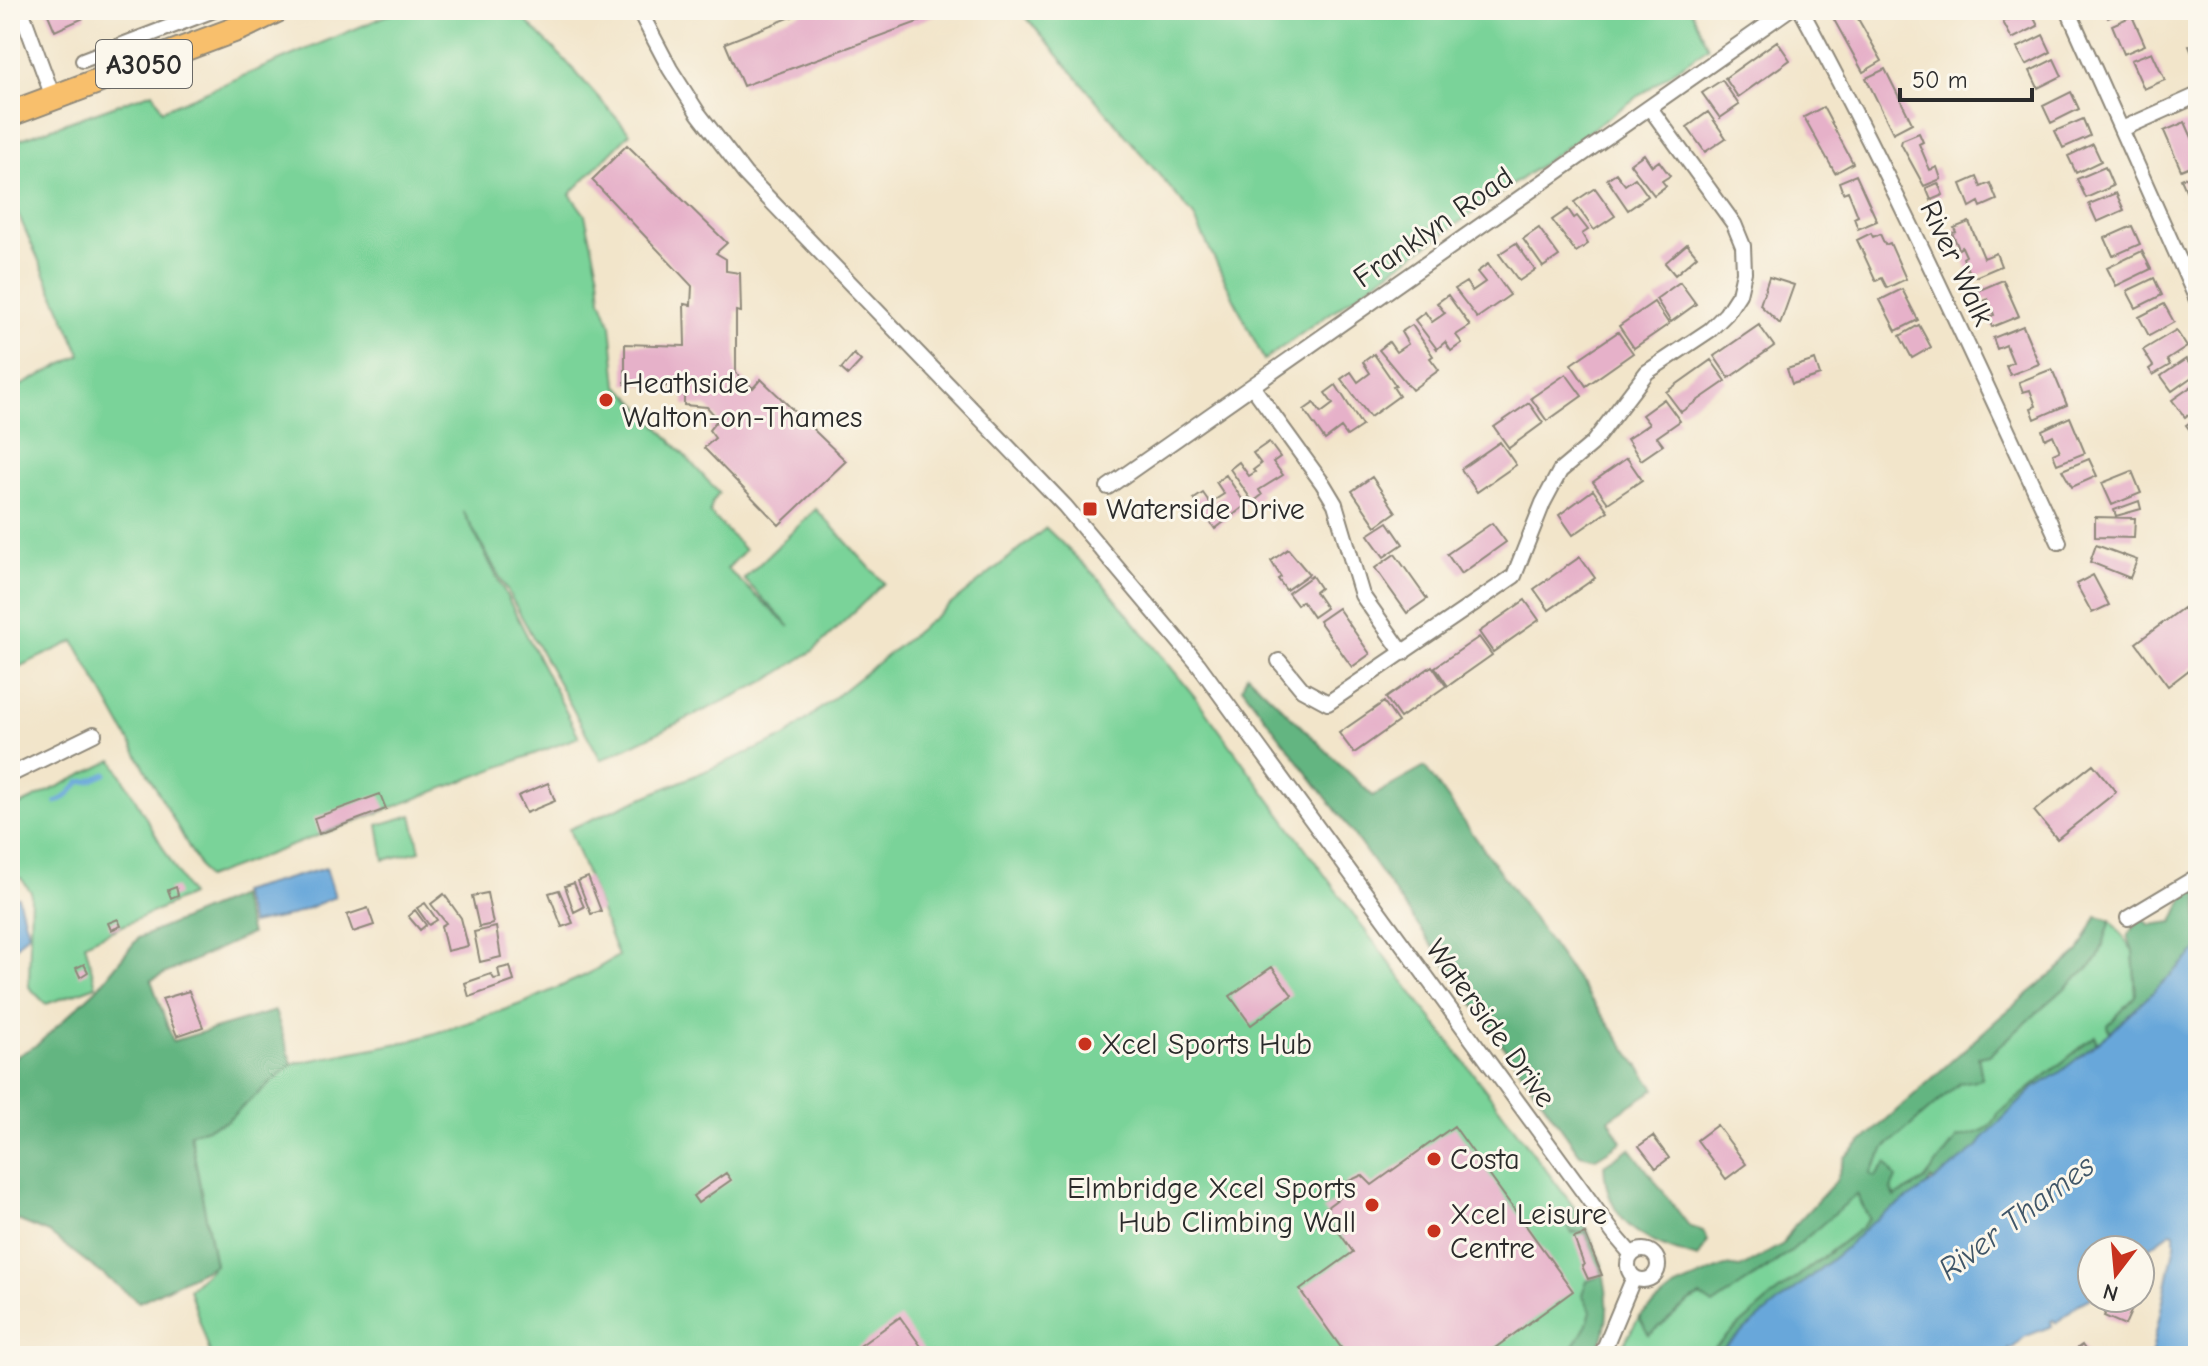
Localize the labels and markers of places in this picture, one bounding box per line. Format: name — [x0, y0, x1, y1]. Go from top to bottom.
place label: Heathside Walton-on-Thames — [622, 366, 863, 435]
marker: Heathside Walton-on-Thames — [597, 391, 615, 409]
place label: Waterside Drive — [1106, 492, 1305, 527]
marker: Waterside Drive — [1081, 500, 1099, 518]
place label: Xcel Sports Hub — [1101, 1027, 1312, 1062]
marker: Xcel Sports Hub — [1076, 1035, 1094, 1053]
place label: Costa — [1450, 1142, 1520, 1177]
marker: Costa — [1425, 1150, 1443, 1168]
place label: Elmbridge Xcel Sports Hub Climbing Wall — [1067, 1171, 1356, 1240]
marker: Elmbridge Xcel Sports Hub Climbing Wall — [1363, 1196, 1381, 1214]
place label: Xcel Leisure Centre — [1450, 1197, 1607, 1266]
marker: Xcel Leisure Centre — [1425, 1222, 1443, 1240]

